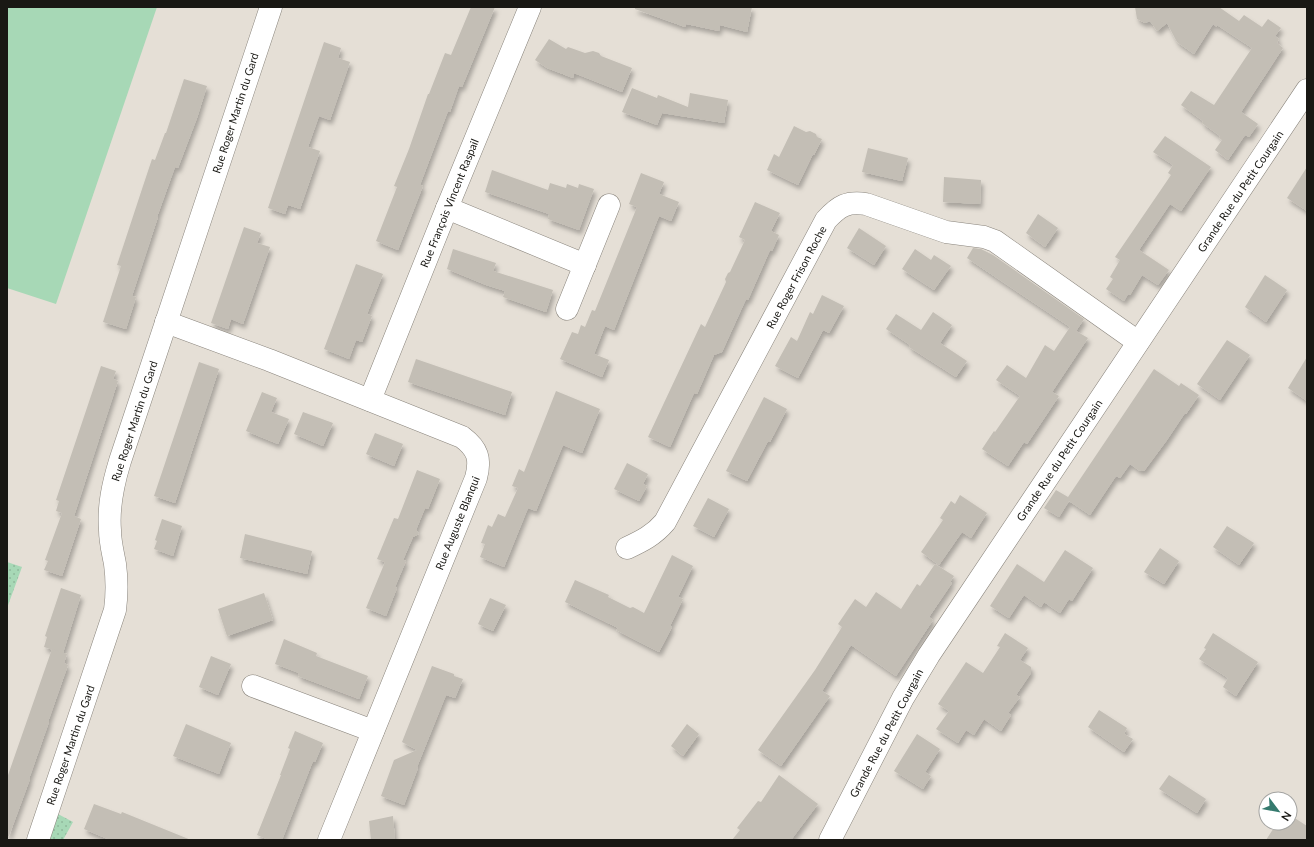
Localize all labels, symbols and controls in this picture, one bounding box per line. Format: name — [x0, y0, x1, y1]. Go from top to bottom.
street label: Rue Roger Martin du Gard — [209, 51, 261, 175]
street label: Grande Rue du Petit Courgain — [1194, 128, 1286, 254]
street label: Rue François Vincent Raspail — [417, 137, 481, 269]
street label: Rue Roger Frison Roche — [763, 223, 829, 331]
street label: Rue Roger Martin du Gard — [108, 359, 160, 483]
street label: Grande Rue du Petit Courgain — [1013, 397, 1105, 523]
street label: Rue Auguste Blanqui — [432, 474, 482, 572]
street label: Grande Rue du Petit Courgain — [846, 666, 926, 800]
street label: Rue Roger Martin du Gard — [43, 683, 97, 807]
north arrow — [1258, 791, 1298, 831]
text: N — [1279, 810, 1295, 824]

